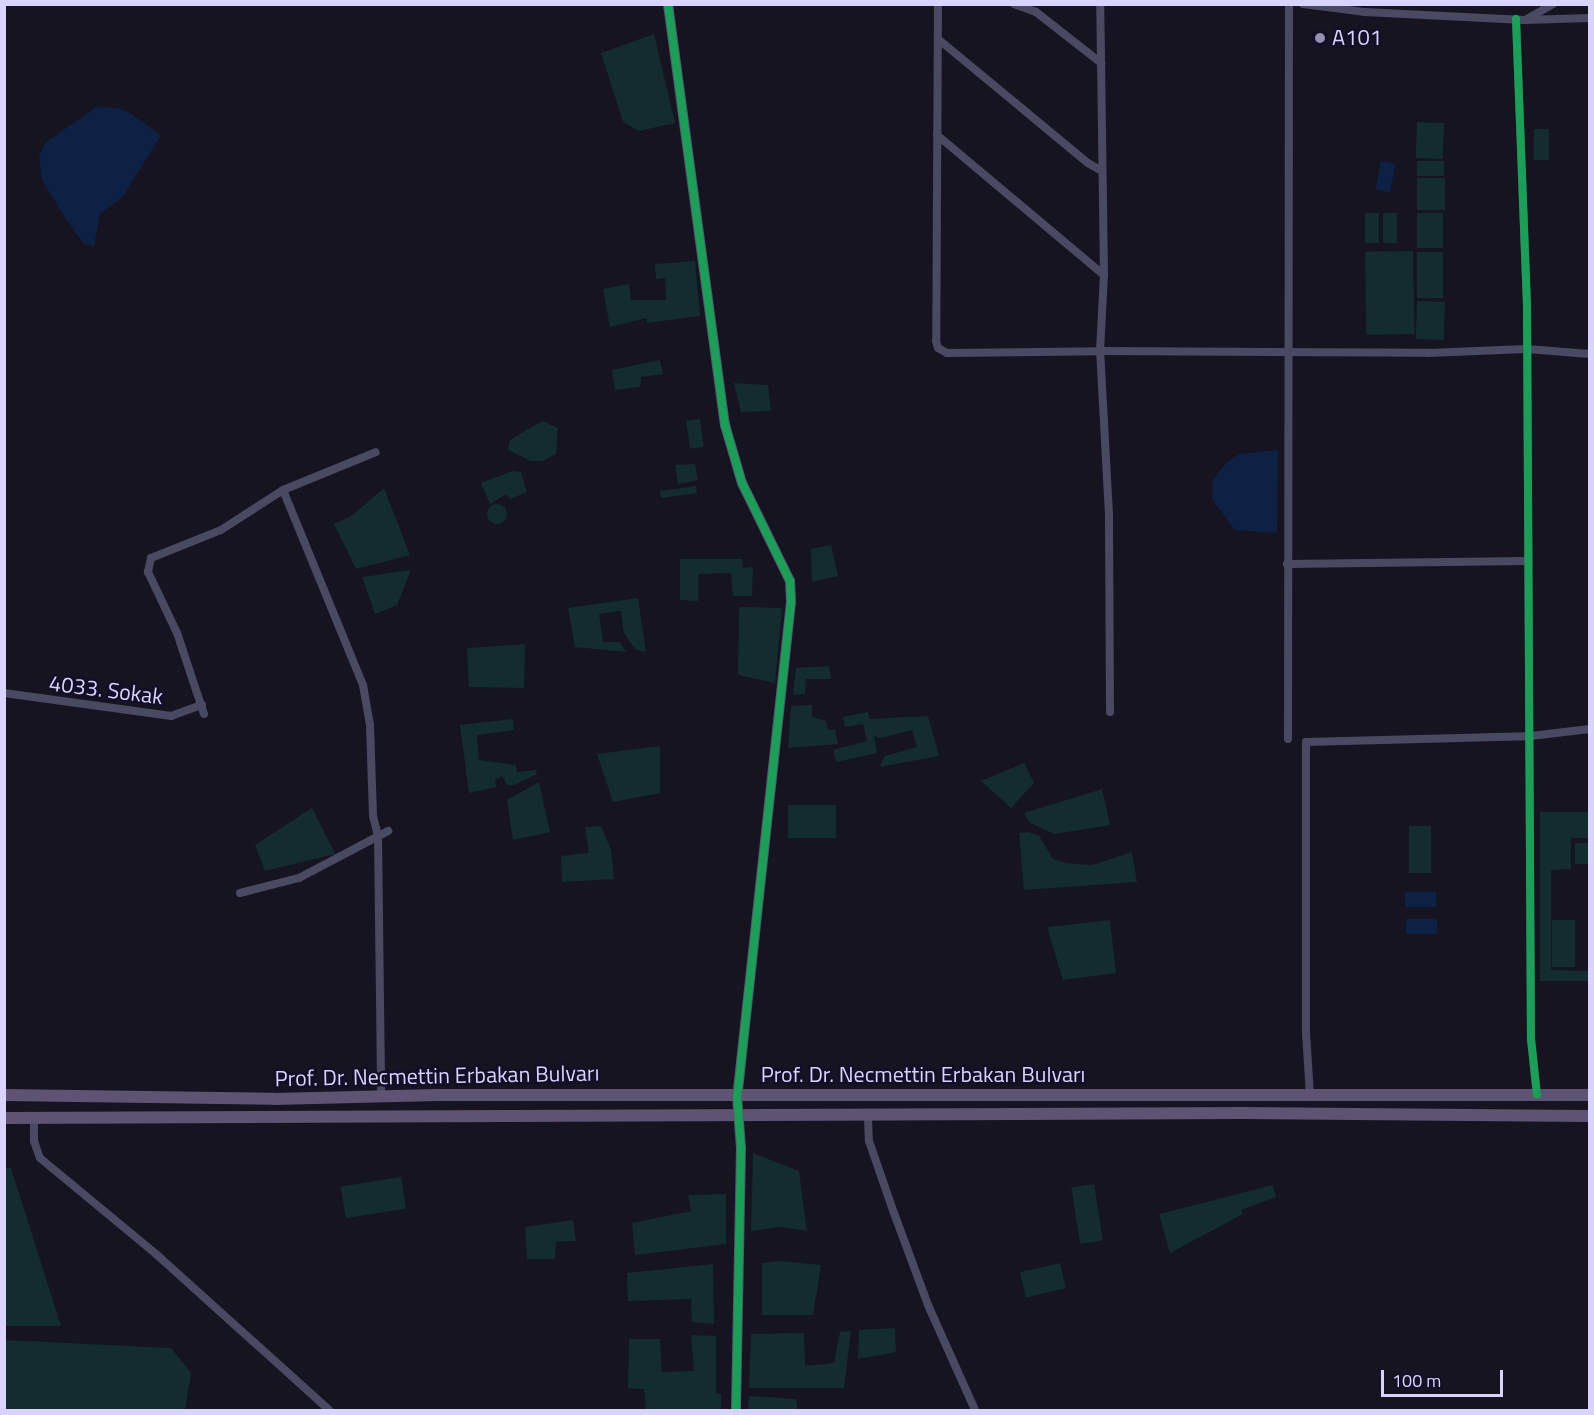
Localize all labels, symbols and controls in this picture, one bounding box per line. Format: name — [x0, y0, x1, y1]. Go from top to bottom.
place label: A101 — [1332, 25, 1382, 51]
marker: A101 — [1313, 31, 1327, 45]
street label: 4033. Sokak — [48, 670, 164, 710]
street label: Prof. Dr. Necmettin Erbakan Bulvarı — [274, 1060, 600, 1092]
street label: Prof. Dr. Necmettin Erbakan Bulvarı — [761, 1062, 1085, 1088]
scale bar — [1384, 1358, 1506, 1396]
text: 100 m — [1392, 1367, 1441, 1394]

